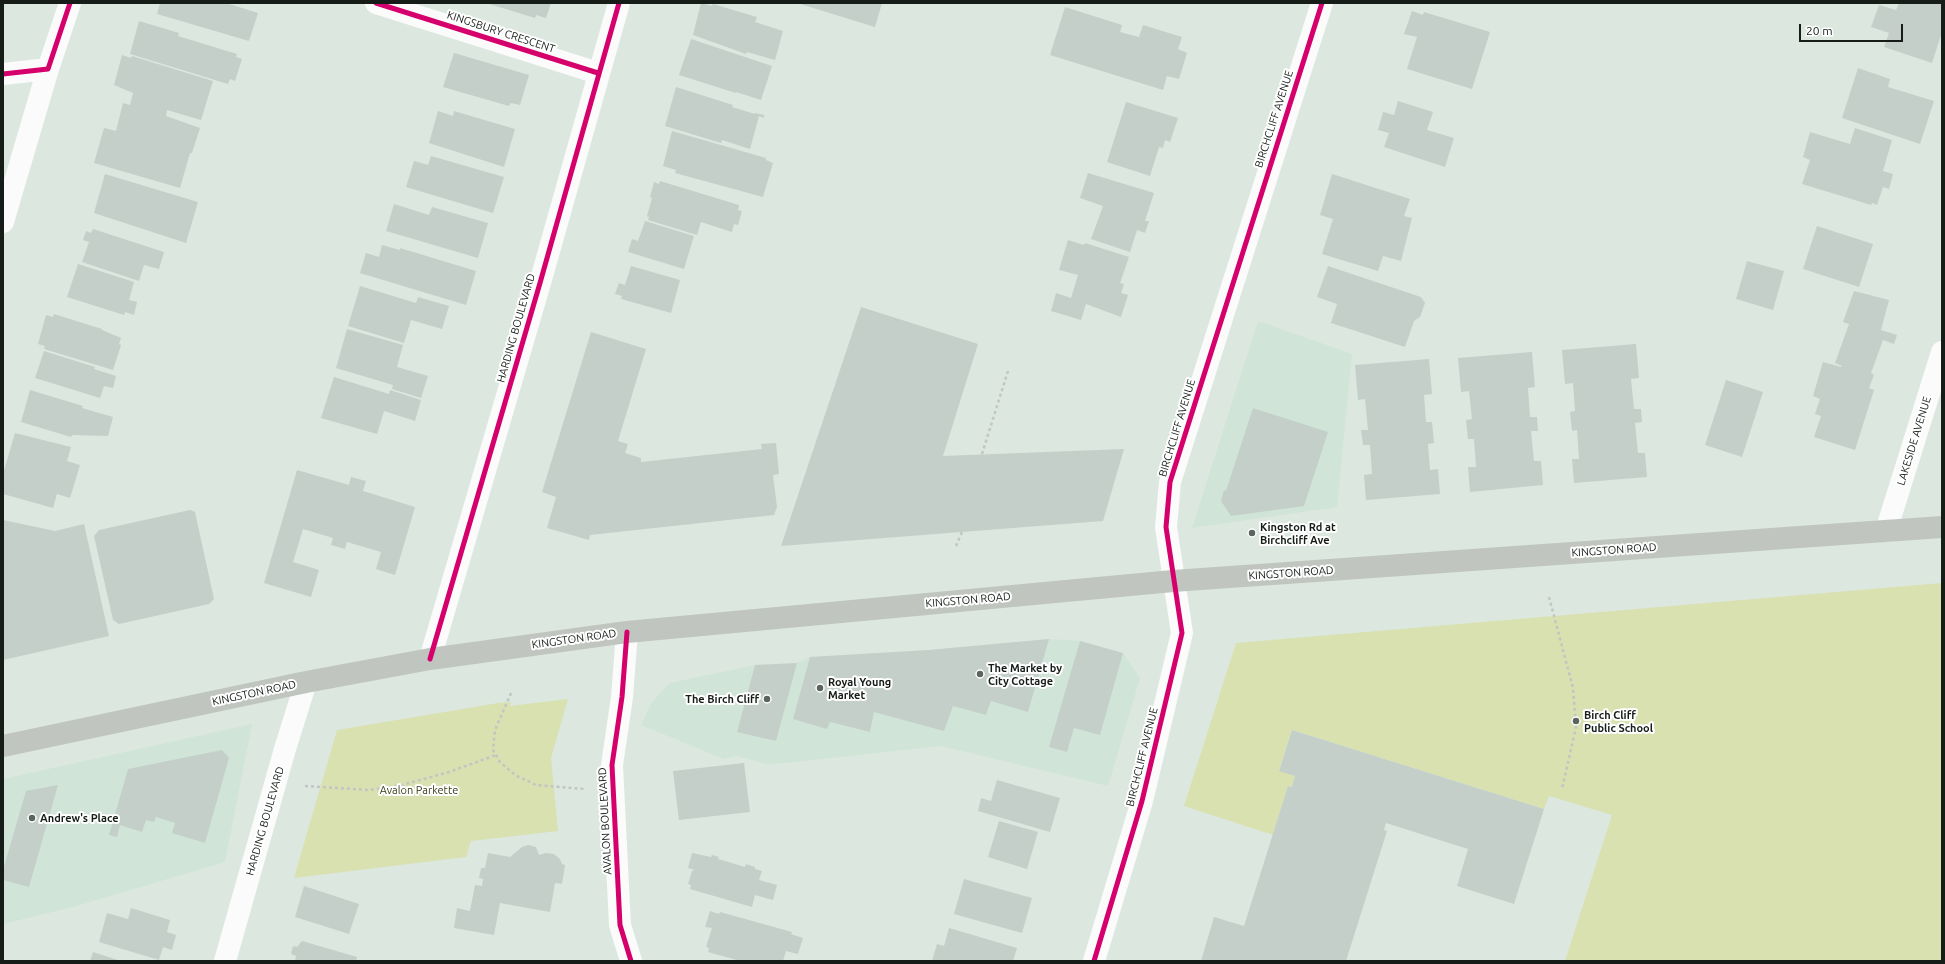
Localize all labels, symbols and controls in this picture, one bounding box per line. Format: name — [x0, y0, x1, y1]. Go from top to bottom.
street label: KINGSBURY CRESCENT — [445, 8, 557, 56]
scale bar — [1801, 16, 1905, 42]
text: 20 m — [1806, 24, 1833, 37]
street label: BIRCHCLIFF AVENUE — [1252, 69, 1296, 169]
street label: HARDING BOULEVARD — [494, 272, 538, 384]
street label: BIRCHCLIFF AVENUE — [1156, 378, 1198, 478]
street label: LAKESIDE AVENUE — [1894, 395, 1934, 487]
place label: Kingston Rd at Birchcliff Ave — [1260, 520, 1336, 546]
marker: Kingston Rd at Birchcliff Ave — [1247, 528, 1257, 538]
street label: KINGSTON ROAD — [1571, 540, 1657, 560]
street label: KINGSTON ROAD — [1248, 563, 1334, 583]
street label: KINGSTON ROAD — [925, 590, 1011, 610]
street label: KINGSTON ROAD — [531, 627, 617, 651]
place label: The Market by City Cottage — [988, 661, 1062, 687]
marker: The Market by City Cottage — [975, 669, 985, 679]
place label: Royal Young Market — [828, 675, 891, 701]
street label: KINGSTON ROAD — [211, 678, 297, 708]
marker: Royal Young Market — [815, 683, 825, 693]
place label: The Birch Cliff — [685, 692, 759, 706]
marker: The Birch Cliff — [762, 694, 772, 704]
street label: BIRCHCLIFF AVENUE — [1123, 706, 1161, 808]
place label: Birch Cliff Public School — [1584, 708, 1653, 734]
marker: Birch Cliff Public School — [1571, 716, 1581, 726]
street label: HARDING BOULEVARD — [243, 765, 287, 877]
street label: AVALON BOULEVARD — [596, 767, 614, 875]
park label: Avalon Parkette — [380, 783, 458, 797]
place label: Andrew's Place — [40, 811, 119, 825]
marker: Andrew's Place — [27, 813, 37, 823]

